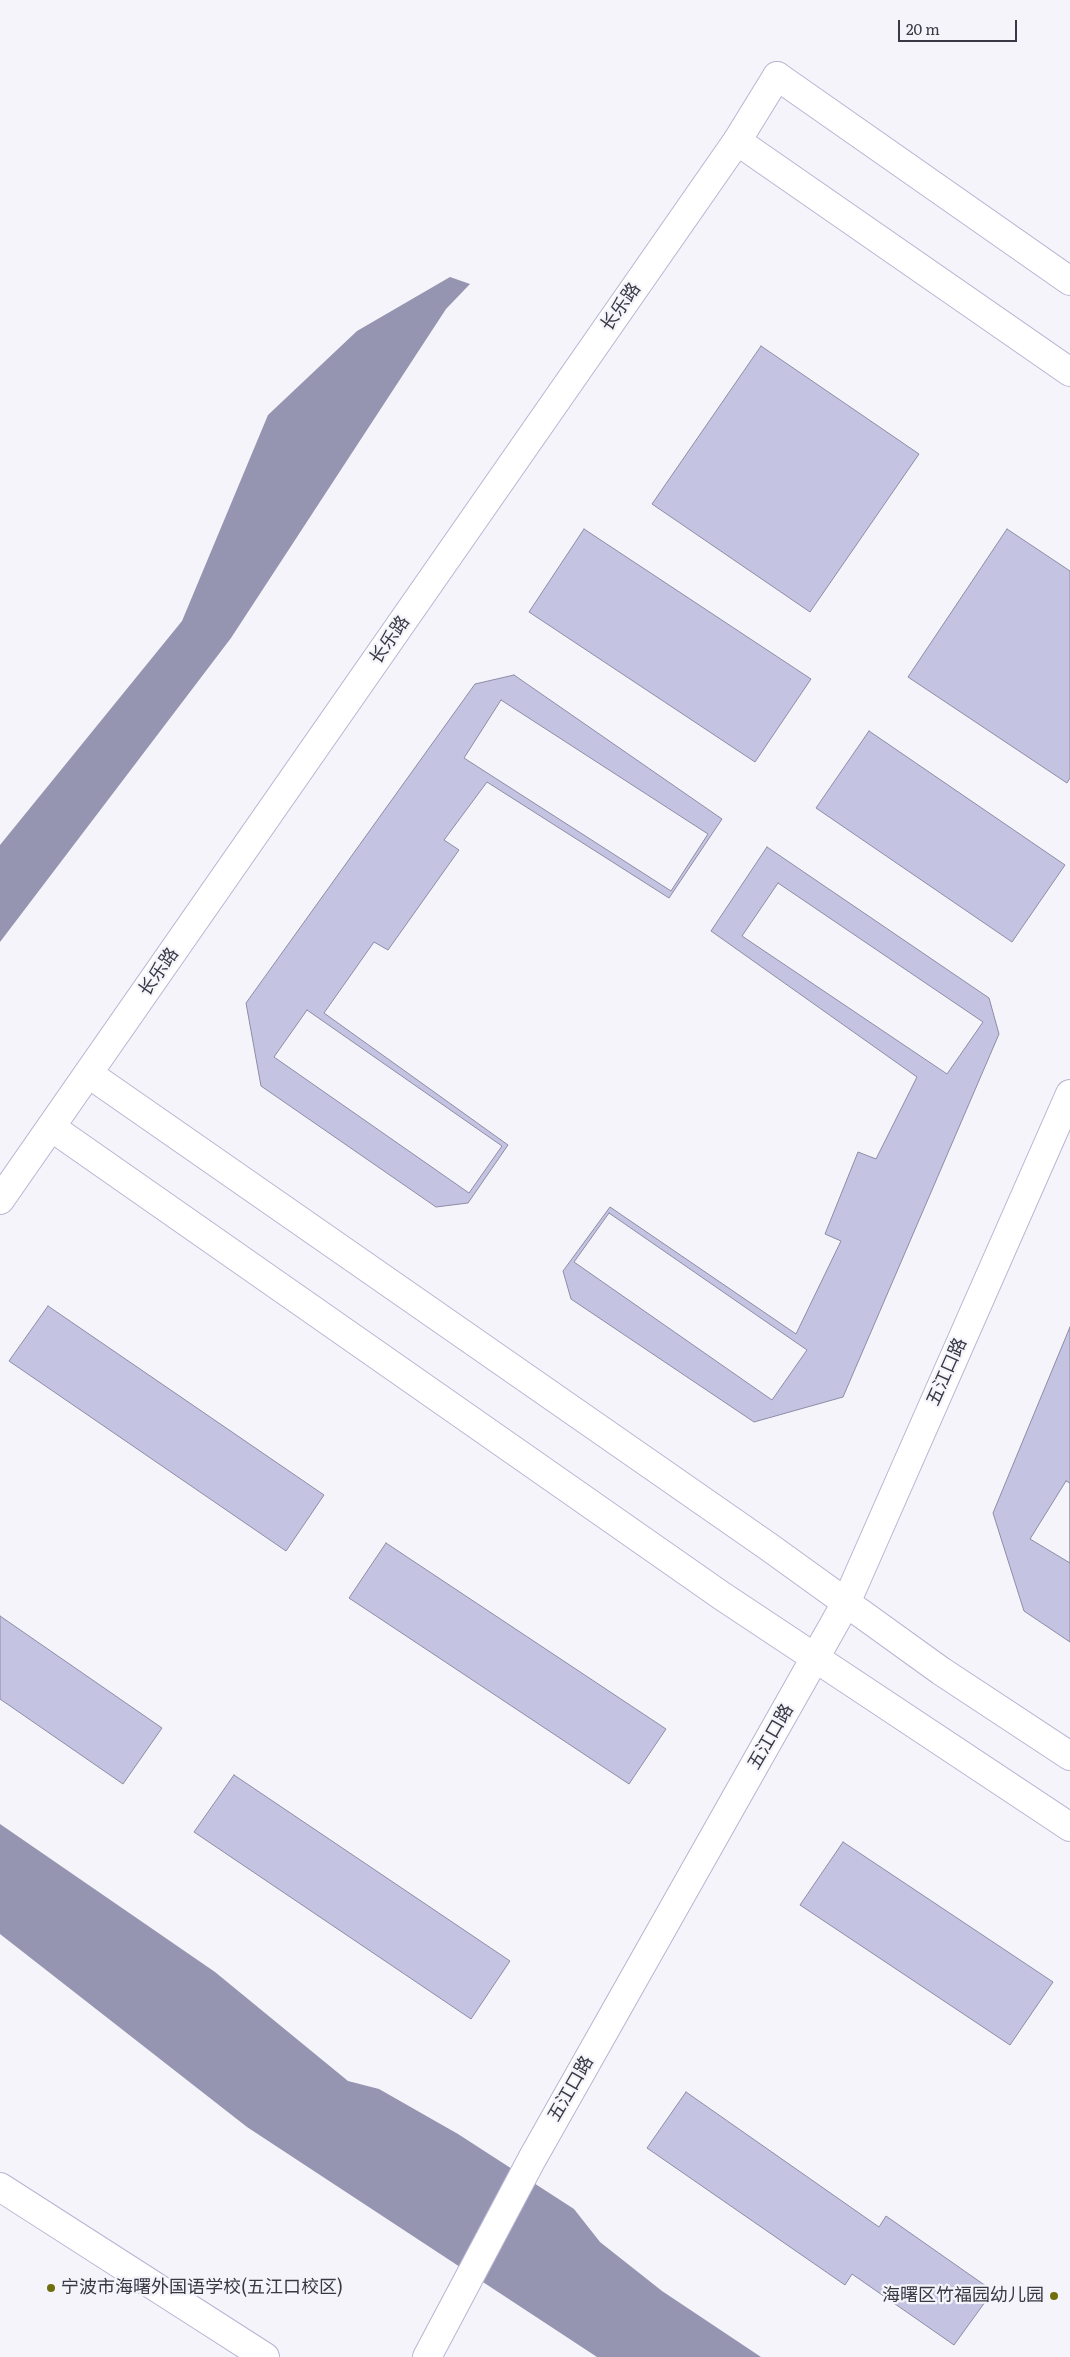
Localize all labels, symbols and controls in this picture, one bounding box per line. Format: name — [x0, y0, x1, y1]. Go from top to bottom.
scale bar — [900, 10, 1019, 42]
text: 20 m — [906, 17, 940, 40]
street label: 长乐路 — [597, 279, 645, 335]
street label: 长乐路 — [366, 612, 414, 668]
street label: 长乐路 — [135, 944, 183, 1000]
street label: 五江口路 — [922, 1335, 972, 1409]
street label: 五江口路 — [744, 1700, 798, 1774]
street label: 五江口路 — [544, 2052, 598, 2126]
place label: 宁波市海曙外国语学校(五江口校区) — [61, 2277, 343, 2299]
marker: 宁波市海曙外国语学校(五江口校区) — [45, 2282, 57, 2294]
place label: 海曙区竹福园幼儿园 — [882, 2285, 1044, 2307]
marker: 海曙区竹福园幼儿园 — [1048, 2290, 1060, 2302]

